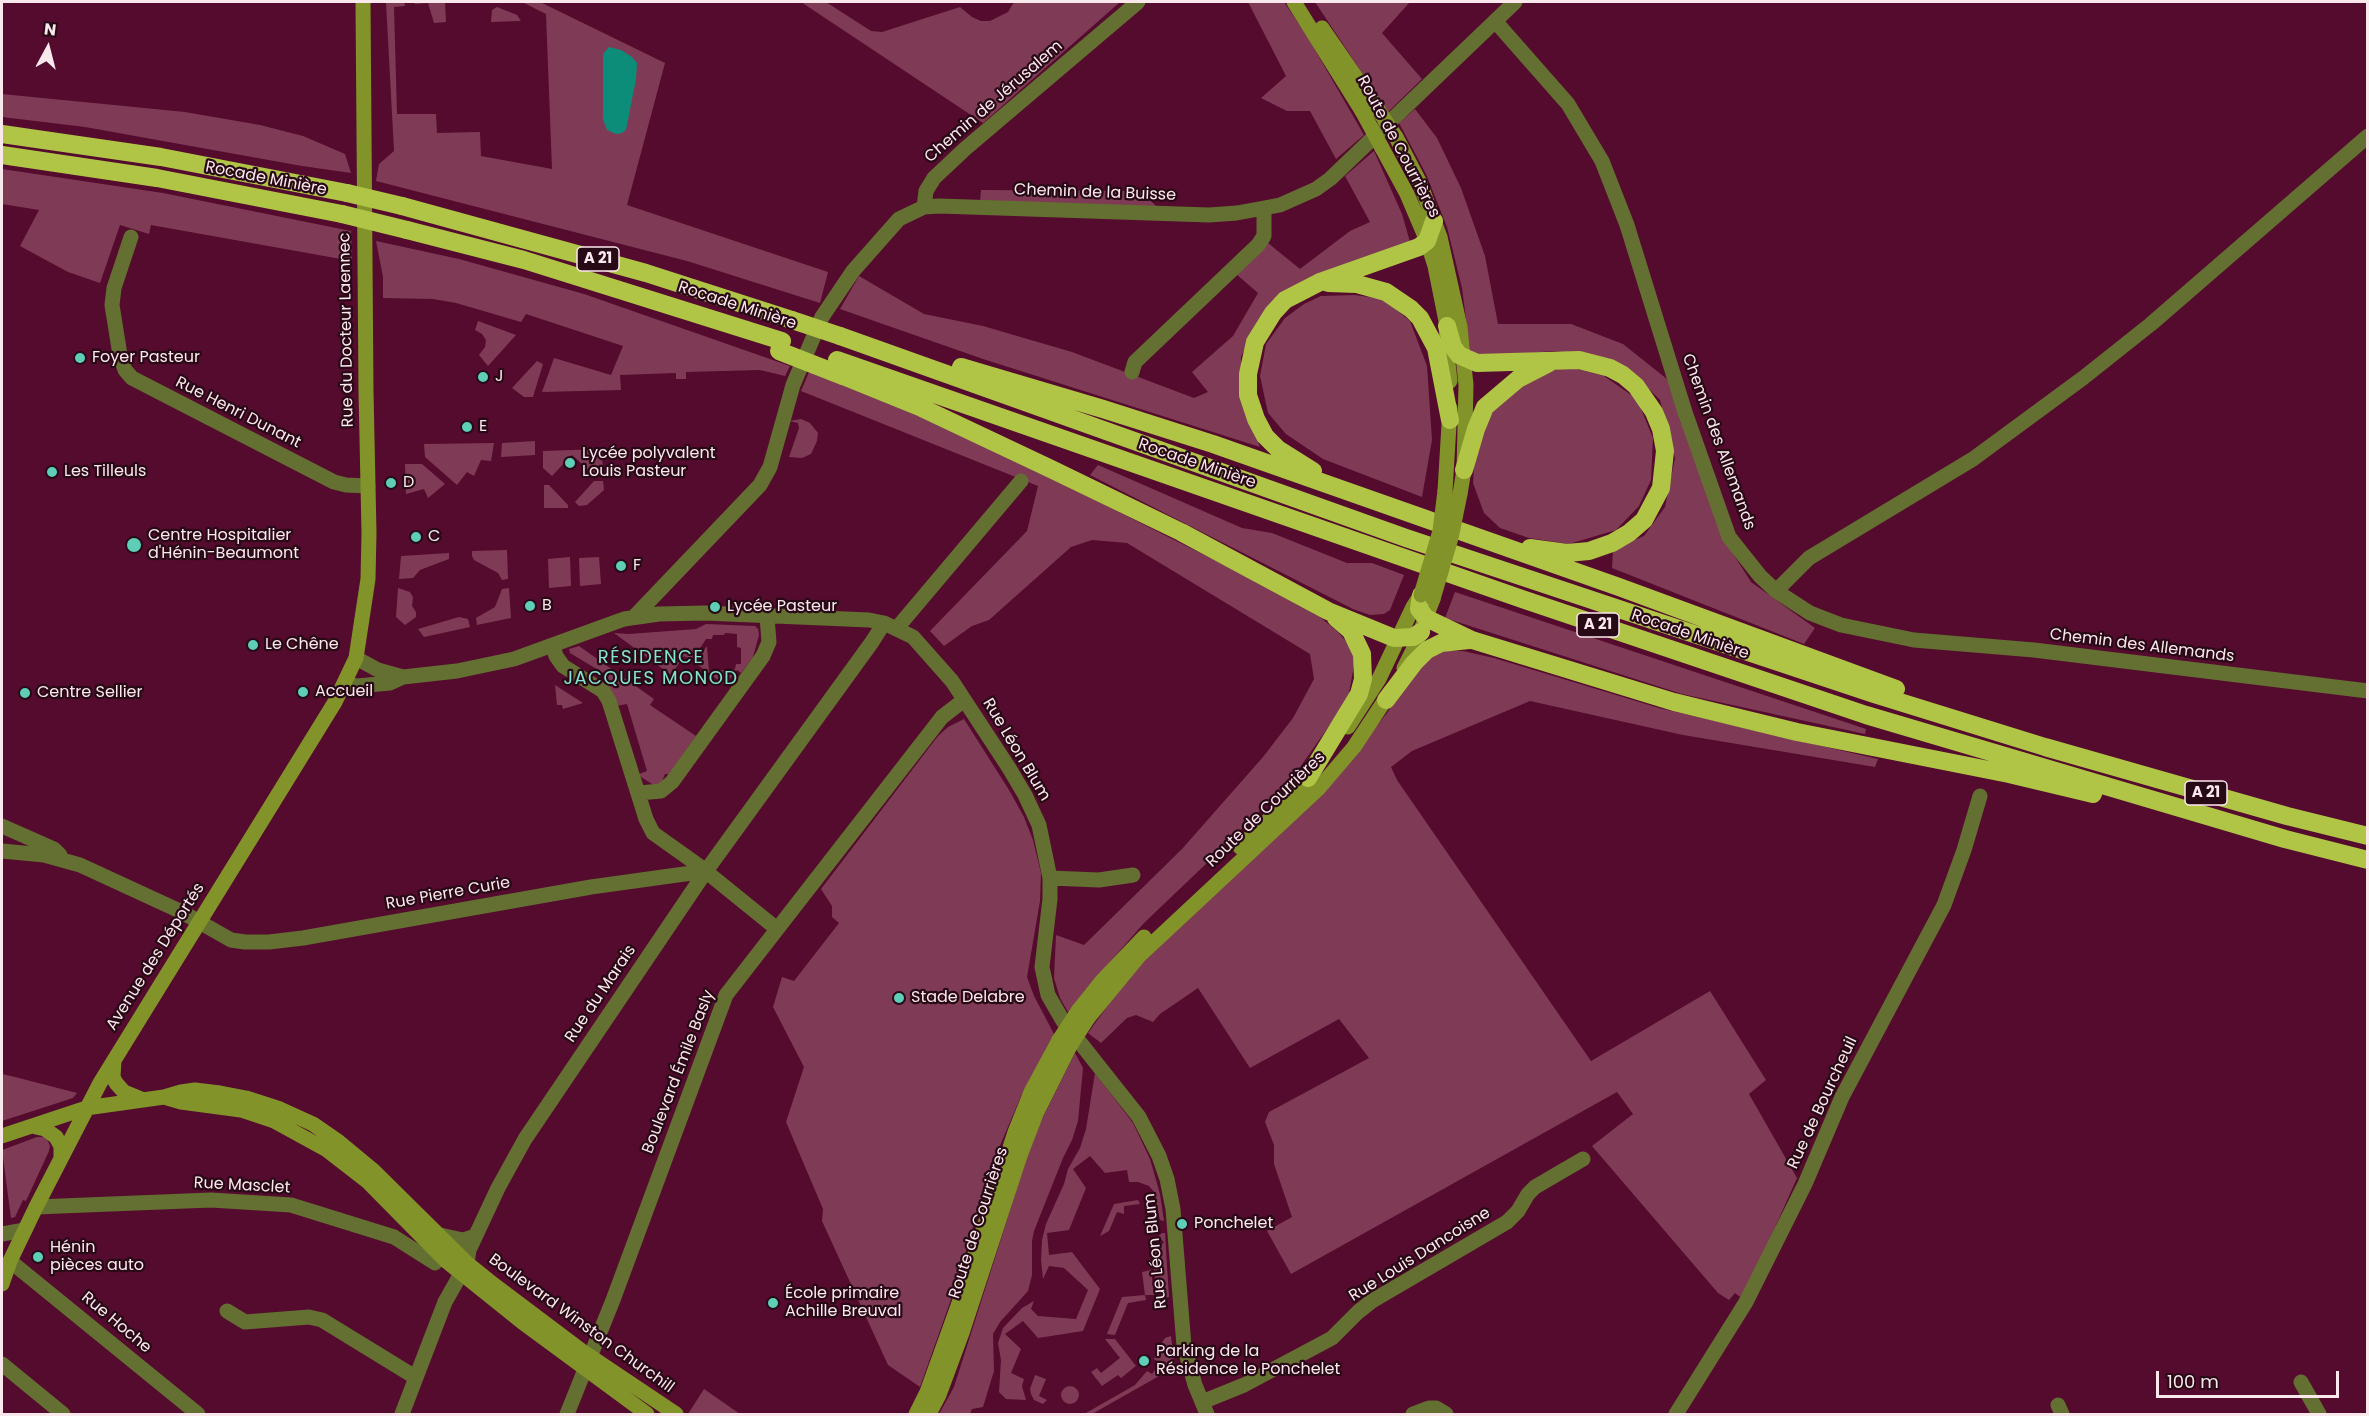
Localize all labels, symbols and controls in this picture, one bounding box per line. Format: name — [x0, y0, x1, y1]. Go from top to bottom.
text: N — [43, 17, 58, 42]
north arrow — [18, 18, 78, 78]
street label: Chemin de Jérusalem — [921, 37, 1067, 167]
street label: Route de Courrières — [1352, 73, 1444, 221]
street label: Rocade Minière — [204, 158, 328, 200]
street label: Chemin de la Buisse — [1014, 181, 1176, 205]
street label: Rue du Docteur Laennec — [336, 232, 358, 428]
road number: A 21 — [577, 247, 619, 271]
street label: Rocade Minière — [675, 278, 799, 334]
place label: Foyer Pasteur — [92, 348, 200, 368]
marker: Foyer Pasteur — [73, 351, 87, 365]
street label: Chemin des Allemands — [1677, 351, 1759, 533]
place label: J — [495, 367, 503, 387]
marker: J — [476, 370, 490, 384]
street label: Rue Henri Dunant — [172, 373, 304, 453]
place label: E — [479, 417, 487, 437]
marker: E — [460, 420, 474, 434]
street label: Rocade Minière — [1136, 435, 1258, 493]
place label: Lycée polyvalent Louis Pasteur — [582, 444, 715, 482]
marker: Lycée polyvalent Louis Pasteur — [563, 456, 577, 470]
place label: Les Tilleuls — [64, 462, 146, 482]
marker: Les Tilleuls — [45, 465, 59, 479]
place label: D — [403, 473, 414, 493]
marker: D — [384, 476, 398, 490]
place label: Centre Hospitalier d'Hénin-Beaumont — [148, 526, 299, 564]
place label: C — [428, 527, 440, 547]
marker: C — [409, 530, 423, 544]
marker: Centre Hospitalier d'Hénin-Beaumont — [125, 536, 143, 554]
place label: F — [633, 556, 641, 576]
marker: F — [614, 559, 628, 573]
place label: B — [542, 596, 552, 616]
place label: Lycée Pasteur — [727, 597, 837, 617]
marker: B — [523, 599, 537, 613]
marker: Lycée Pasteur — [708, 600, 722, 614]
street label: Rocade Minière — [1629, 606, 1751, 664]
road number: A 21 — [1577, 613, 1619, 637]
street label: Chemin des Allemands — [2048, 625, 2236, 667]
place label: Le Chêne — [265, 635, 339, 655]
marker: Le Chêne — [246, 638, 260, 652]
district label: RÉSIDENCE JACQUES MONOD — [563, 647, 739, 690]
place label: Accueil — [315, 682, 373, 702]
place label: Centre Sellier — [37, 683, 143, 703]
marker: Accueil — [296, 685, 310, 699]
marker: Centre Sellier — [18, 686, 32, 700]
street label: Rue Léon Blum — [978, 695, 1054, 805]
street label: Route de Courrières — [1202, 748, 1330, 872]
road number: A 21 — [2185, 781, 2227, 805]
street label: Rue Pierre Curie — [384, 874, 512, 914]
street label: Avenue des Déportés — [103, 880, 209, 1034]
street label: Rue du Marais — [561, 942, 641, 1046]
street label: Boulevard Émile Basly — [639, 987, 719, 1157]
place label: Stade Delabre — [911, 988, 1025, 1008]
marker: Stade Delabre — [892, 991, 906, 1005]
street label: Rue de Bourcheuil — [1784, 1034, 1862, 1172]
street label: Route de Courrières — [945, 1145, 1013, 1301]
street label: Rue Masclet — [193, 1174, 291, 1198]
street label: Rue Léon Blum — [1140, 1192, 1172, 1310]
street label: Rue Louis Dancoisne — [1346, 1204, 1494, 1306]
place label: Ponchelet — [1194, 1214, 1273, 1234]
marker: Ponchelet — [1175, 1217, 1189, 1231]
place label: Hénin pièces auto — [50, 1238, 144, 1276]
marker: Hénin pièces auto — [31, 1250, 45, 1264]
street label: Boulevard Winston Churchill — [485, 1250, 677, 1398]
place label: École primaire Achille Breuval — [785, 1284, 901, 1322]
street label: Rue Hoche — [77, 1288, 155, 1358]
marker: École primaire Achille Breuval — [766, 1296, 780, 1310]
place label: Parking de la Résidence le Ponchelet — [1156, 1342, 1340, 1380]
marker: Parking de la Résidence le Ponchelet — [1137, 1354, 1151, 1368]
scale bar — [2159, 1359, 2342, 1397]
text: 100 m — [2167, 1369, 2219, 1394]

